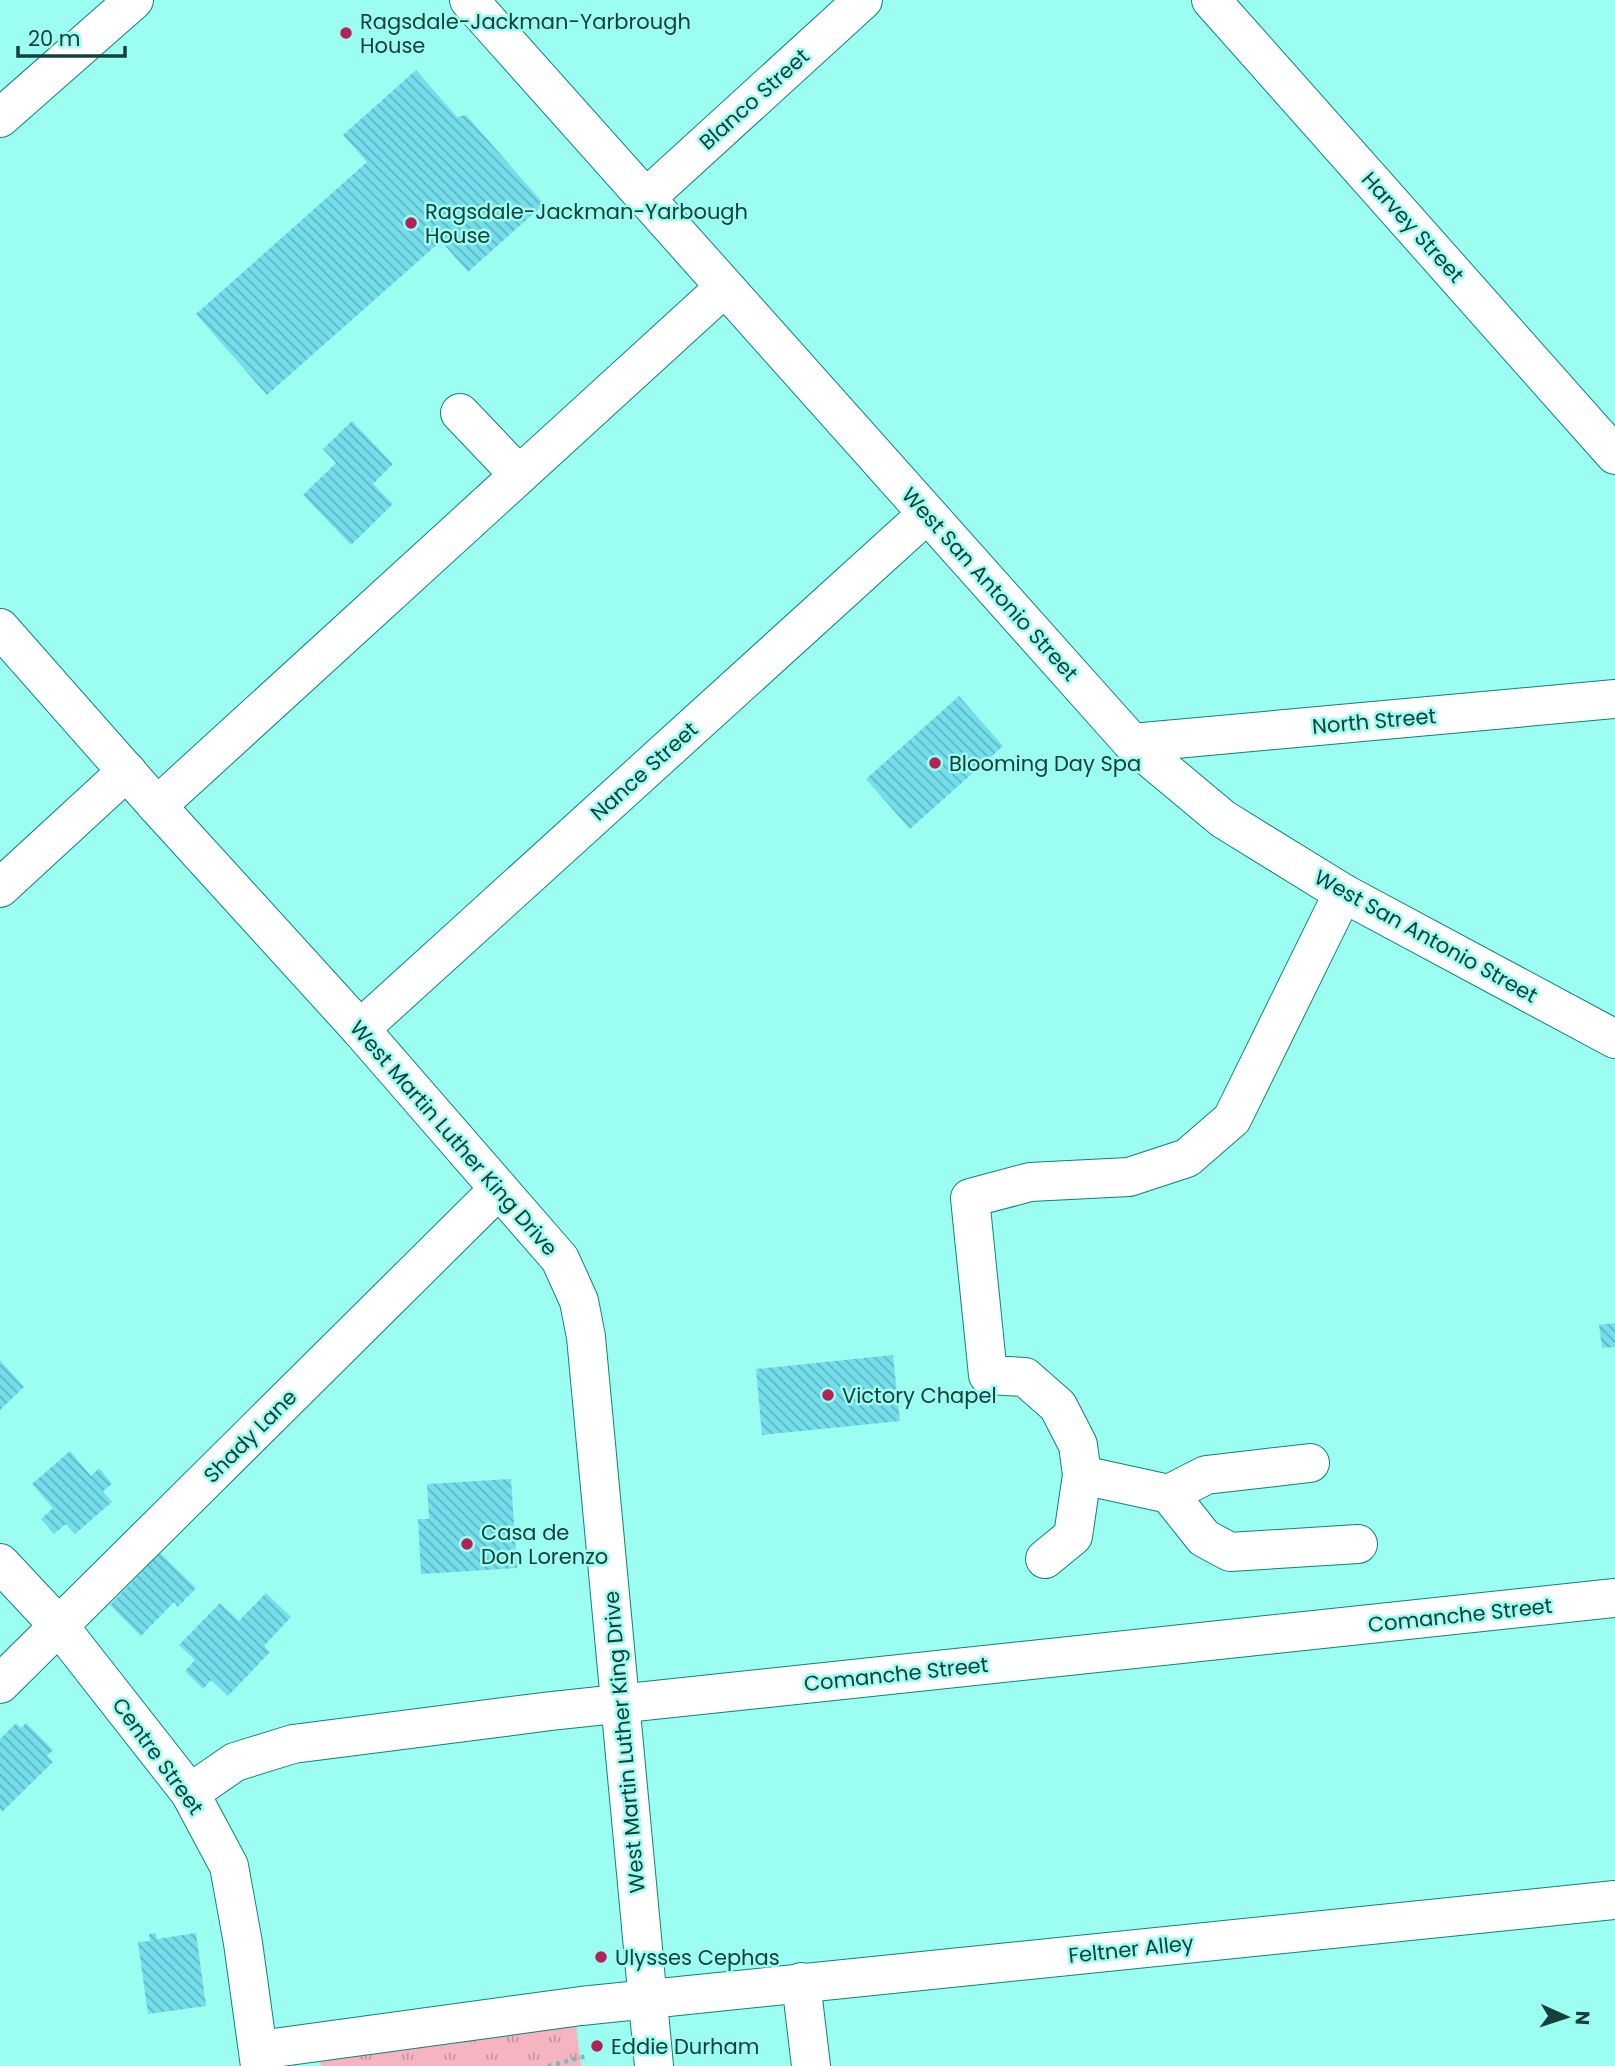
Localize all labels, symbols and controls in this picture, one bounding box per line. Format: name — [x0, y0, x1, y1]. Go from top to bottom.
place label: Ragsdale-Jackman-Yarbrough House — [360, 7, 691, 60]
scale bar — [18, 14, 124, 58]
text: 20 m — [28, 24, 81, 53]
marker: Ragsdale-Jackman-Yarbrough House — [338, 25, 354, 41]
street label: Blanco Street — [693, 42, 815, 156]
street label: Harvey Street — [1355, 165, 1471, 289]
place label: Ragsdale-Jackman-Yarbough House — [425, 197, 748, 250]
marker: Ragsdale-Jackman-Yarbough House — [403, 215, 419, 231]
street label: West San Antonio Street — [895, 481, 1085, 687]
street label: North Street — [1311, 701, 1437, 741]
street label: Nance Street — [584, 715, 704, 827]
place label: Blooming Day Spa — [949, 749, 1141, 778]
marker: Blooming Day Spa — [927, 755, 943, 771]
street label: West San Antonio Street — [1309, 862, 1543, 1010]
street label: West Martin Luther King Drive — [344, 1014, 564, 1262]
place label: Victory Chapel — [842, 1381, 997, 1410]
street label: Shady Lane — [197, 1383, 303, 1489]
marker: Victory Chapel — [820, 1387, 836, 1403]
place label: Casa de Don Lorenzo — [481, 1518, 608, 1571]
marker: Casa de Don Lorenzo — [459, 1536, 475, 1552]
street label: West Martin Luther King Drive — [596, 1590, 652, 1894]
street label: Comanche Street — [1366, 1591, 1554, 1639]
street label: Comanche Street — [802, 1650, 990, 1698]
street label: Centre Street — [106, 1692, 210, 1820]
street label: Feltner Alley — [1067, 1928, 1195, 1970]
place label: Ulysses Cephas — [615, 1943, 780, 1972]
marker: Ulysses Cephas — [593, 1949, 609, 1965]
north arrow — [1531, 1982, 1601, 2052]
text: N — [1569, 2010, 1596, 2026]
place label: Eddie Durham — [611, 2032, 759, 2061]
marker: Eddie Durham — [589, 2038, 605, 2054]

